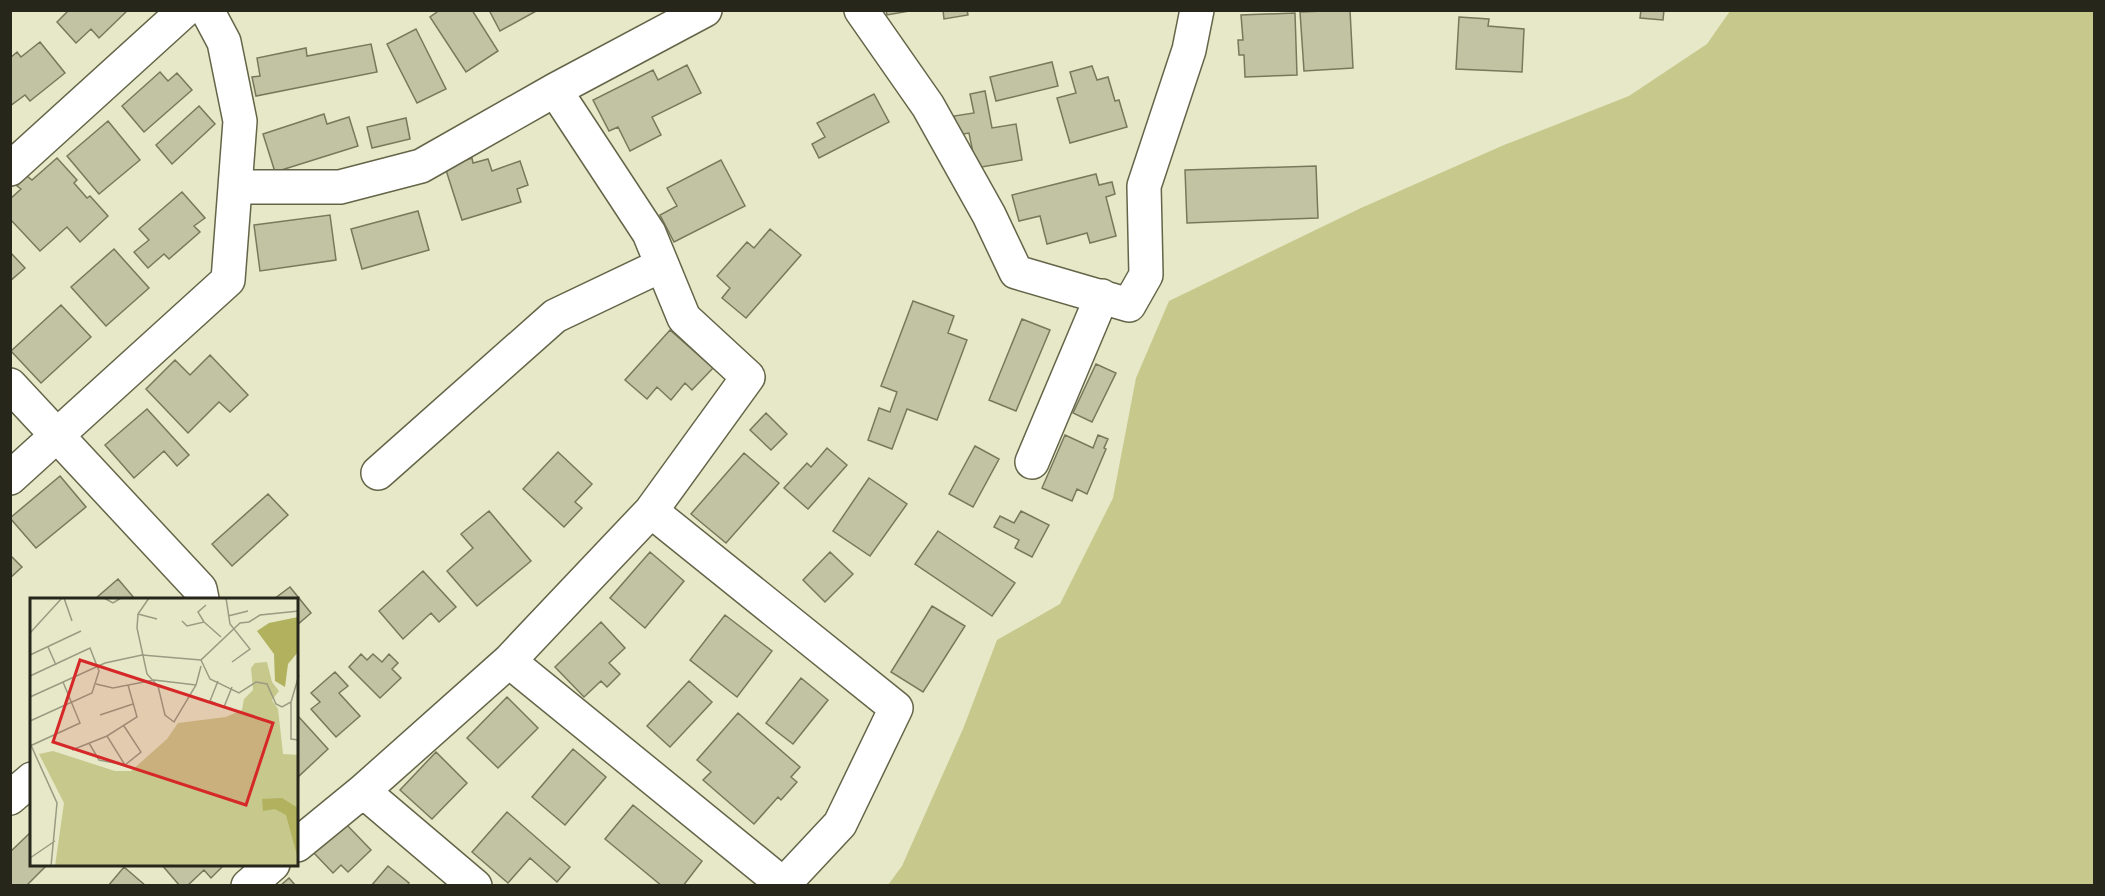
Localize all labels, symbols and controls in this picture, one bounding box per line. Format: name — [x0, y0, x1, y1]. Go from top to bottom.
inset map — [30, 598, 298, 866]

